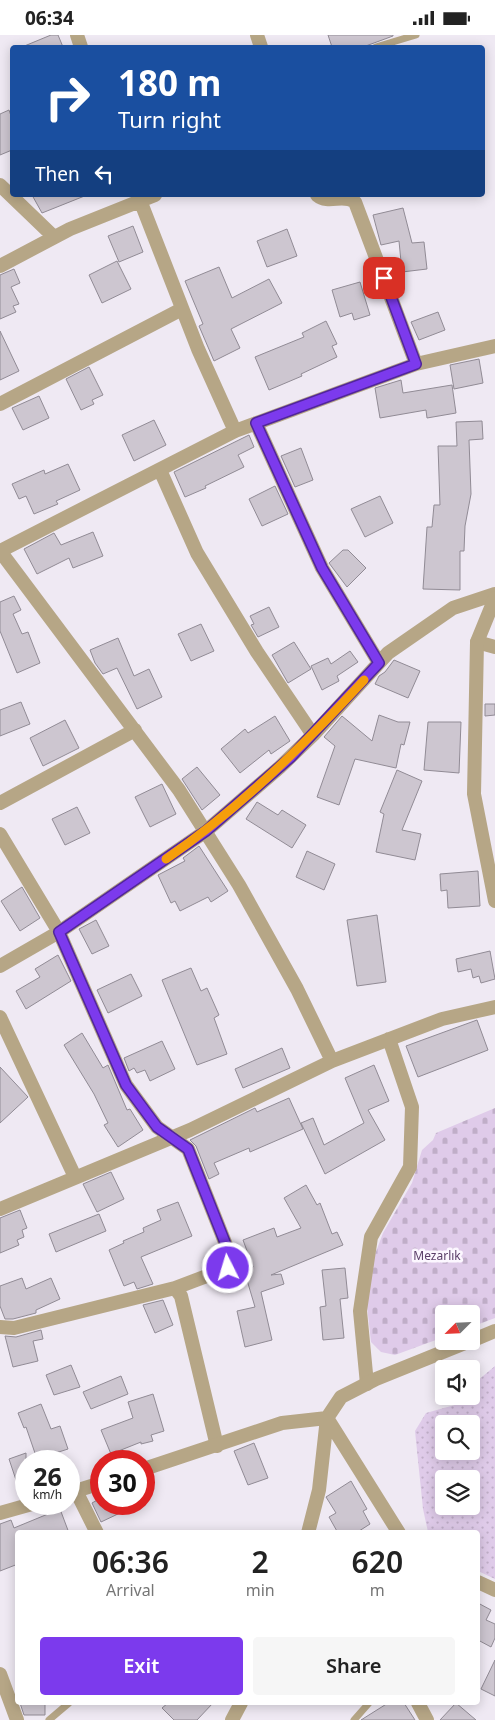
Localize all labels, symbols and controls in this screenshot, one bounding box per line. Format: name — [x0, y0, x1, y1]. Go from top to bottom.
text: 06:34 — [25, 5, 74, 31]
text: 180 m — [118, 59, 221, 106]
icon: right — [35, 65, 100, 130]
text: Turn right — [118, 104, 221, 134]
icon: left — [90, 160, 118, 188]
text: Then — [35, 161, 80, 187]
pin — [363, 257, 405, 299]
icon: arrive — [370, 264, 398, 292]
position arrow — [201, 1241, 253, 1293]
park label: Mezarlık — [413, 1247, 461, 1264]
north arrow — [435, 1305, 480, 1350]
map controls — [435, 1305, 480, 1515]
button: sound — [435, 1360, 480, 1405]
button: search — [435, 1415, 480, 1460]
speed limit sign: 30 — [90, 1450, 155, 1515]
text: 26 — [33, 1459, 62, 1493]
button: layers — [435, 1470, 480, 1515]
text: km/h — [33, 1486, 62, 1503]
text: 06:36 — [92, 1541, 169, 1582]
text: 2 — [252, 1541, 269, 1582]
text: 620 — [352, 1541, 403, 1582]
text: Arrival — [106, 1579, 155, 1601]
text: min — [246, 1579, 275, 1601]
text: m — [370, 1579, 385, 1601]
button: Exit — [40, 1637, 243, 1695]
button: Share — [253, 1637, 455, 1695]

